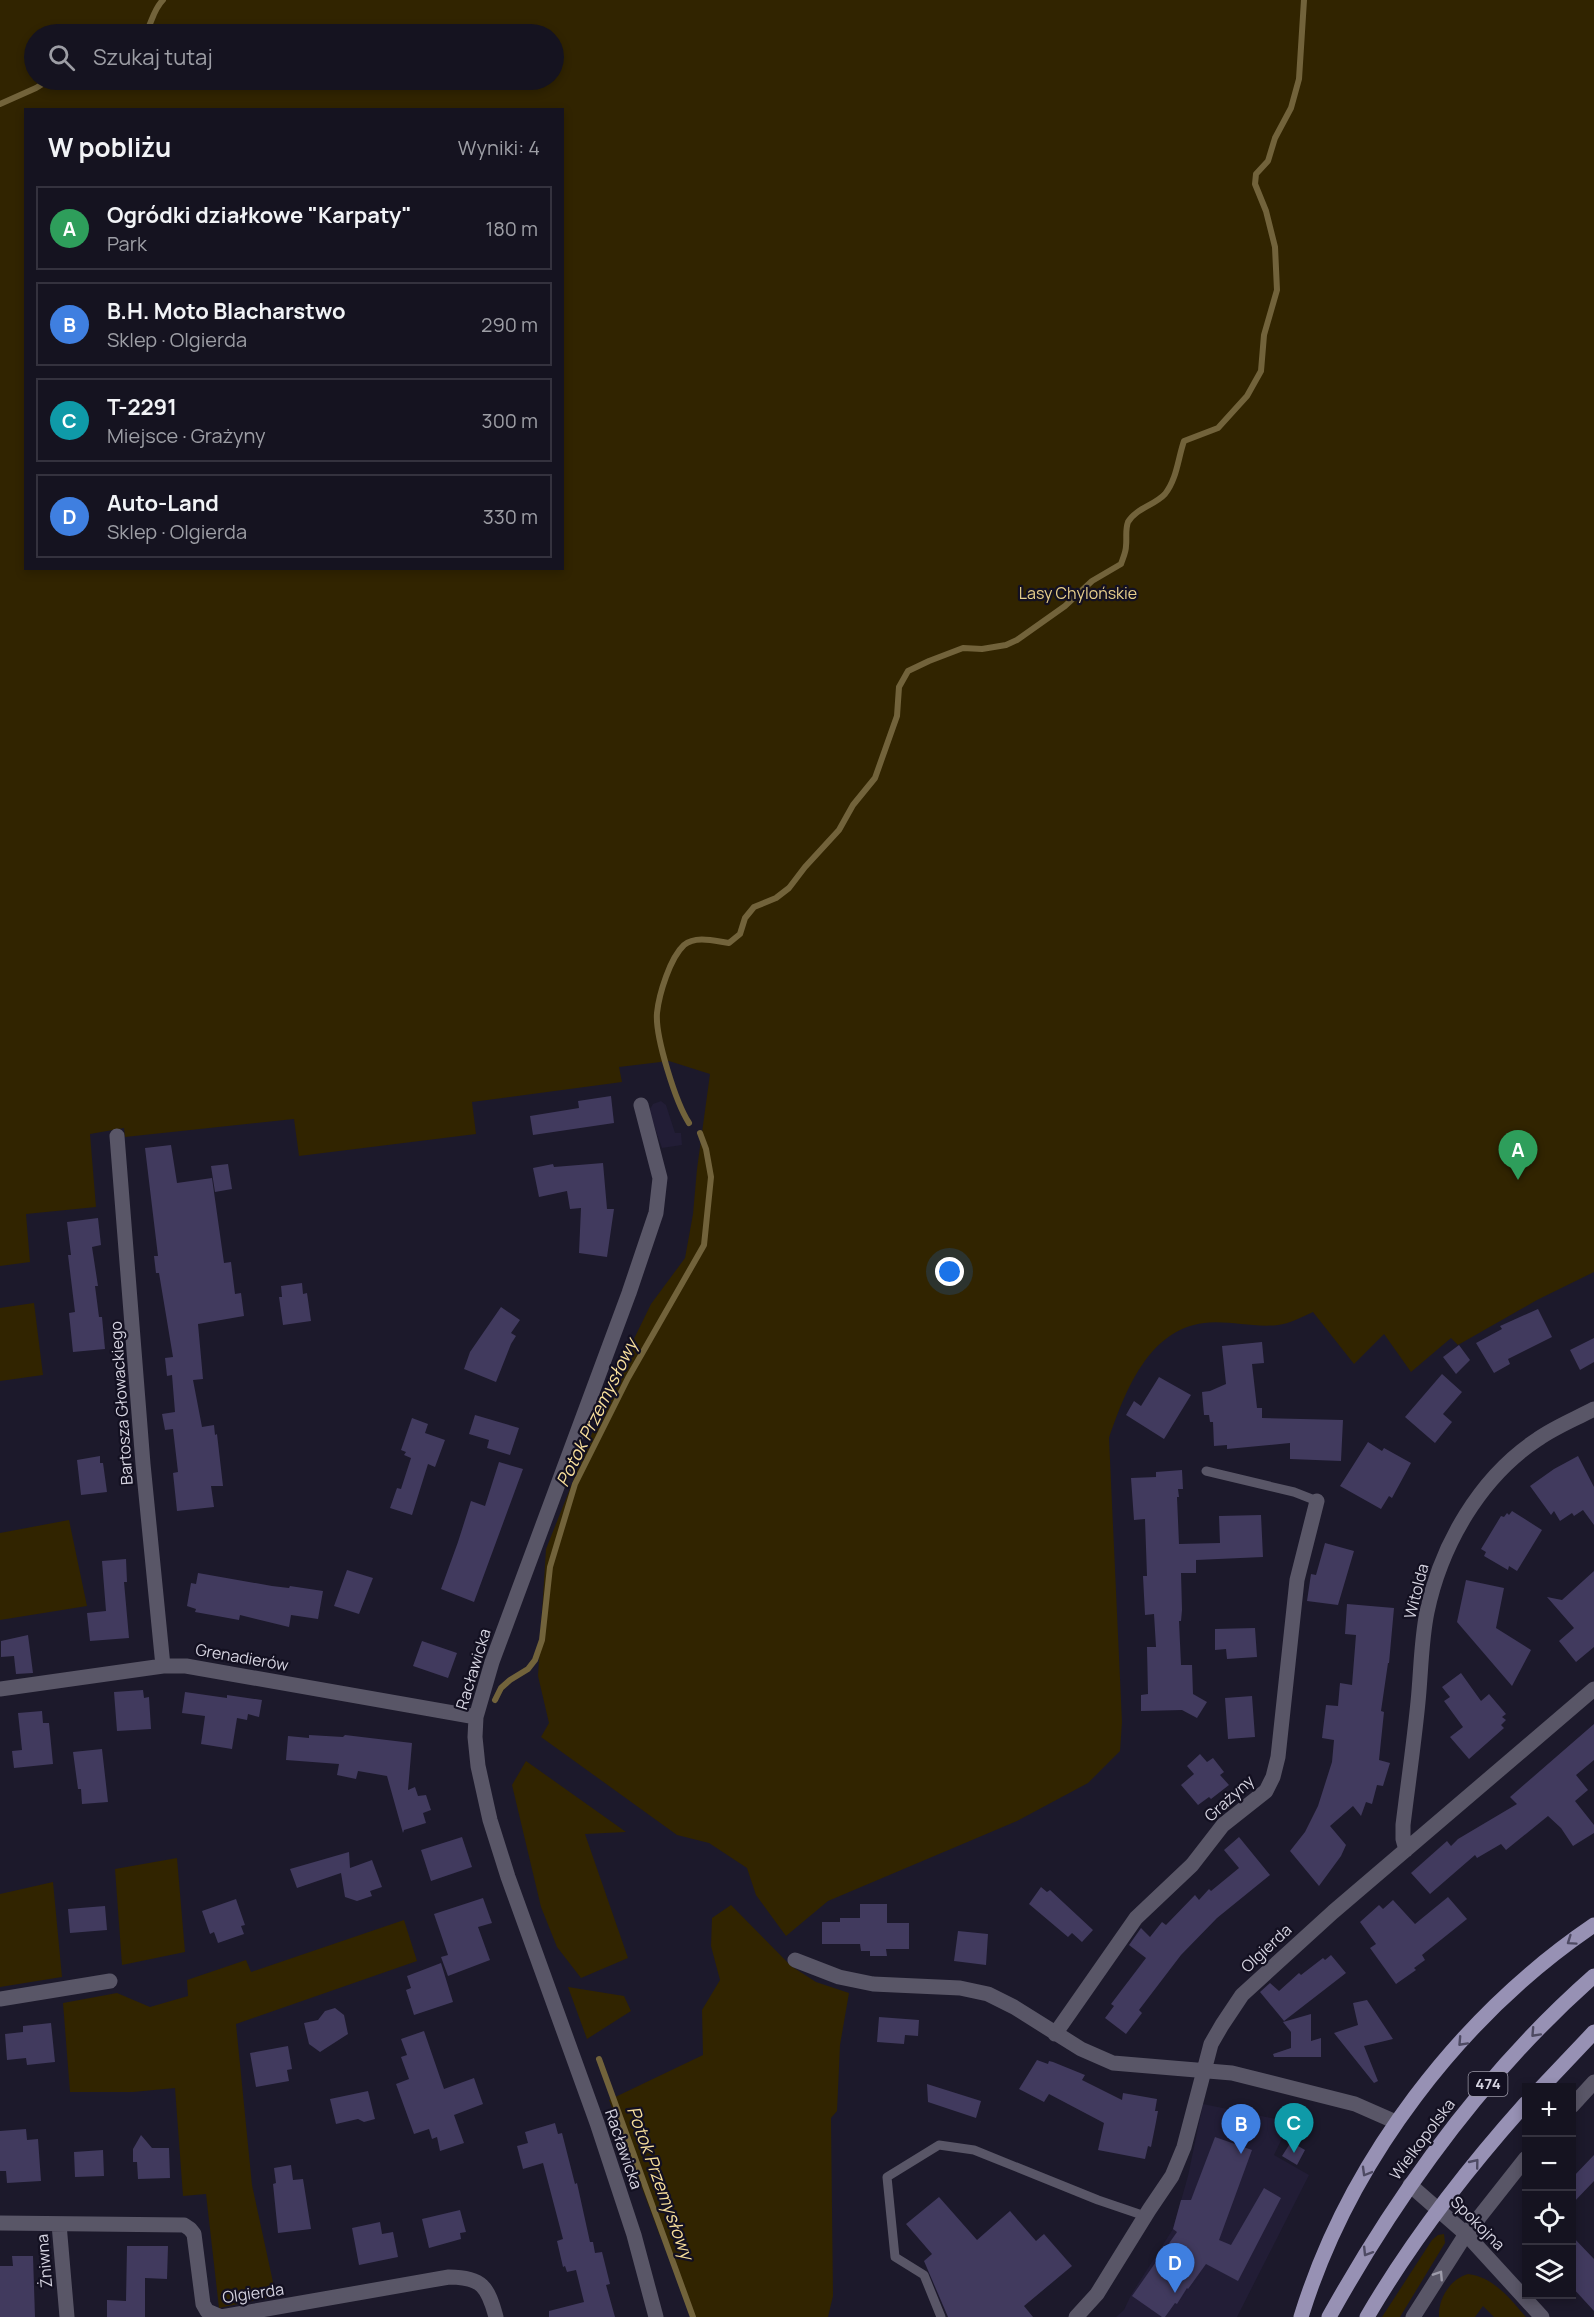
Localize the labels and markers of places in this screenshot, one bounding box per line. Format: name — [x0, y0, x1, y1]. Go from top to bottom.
pin: A — [1498, 1130, 1538, 1180]
pin: B — [1222, 2104, 1260, 2154]
pin: C — [1274, 2104, 1314, 2153]
pin: D — [1156, 2244, 1194, 2293]

